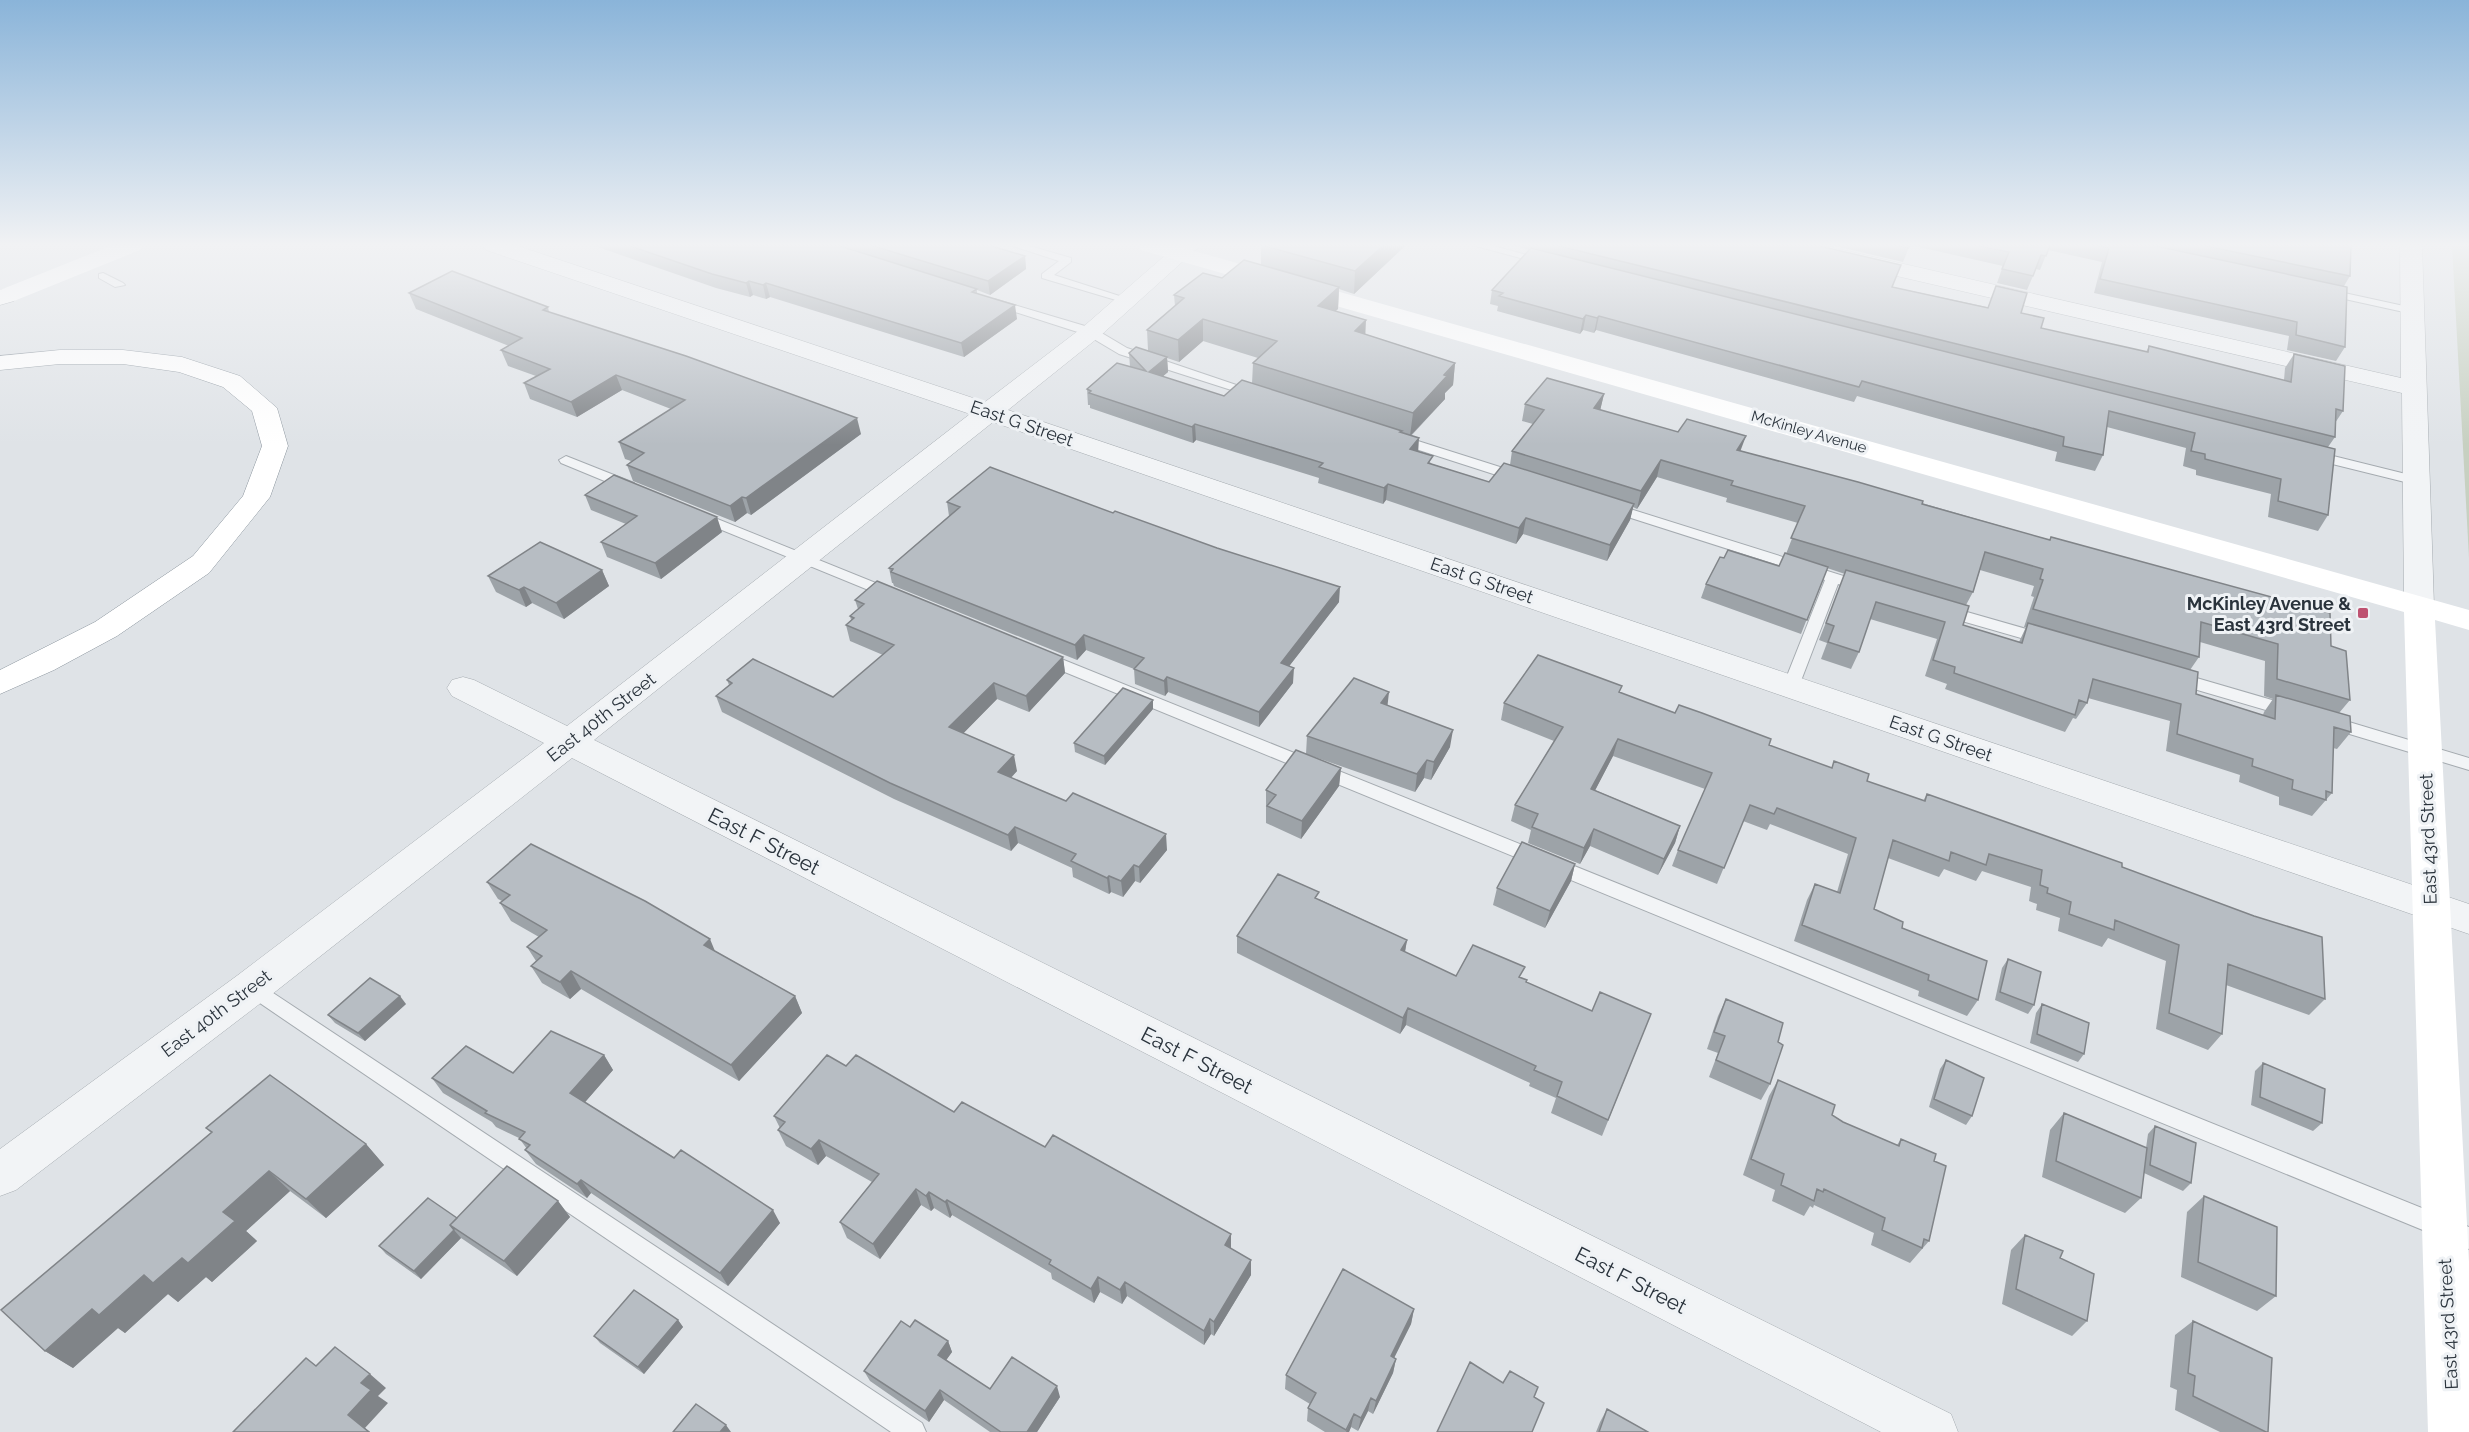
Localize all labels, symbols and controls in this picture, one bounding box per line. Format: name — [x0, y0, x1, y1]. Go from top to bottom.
street label: East G Street — [968, 396, 1076, 450]
street label: McKinley Avenue — [1749, 407, 1869, 457]
street label: East G Street — [1428, 553, 1536, 607]
place label: McKinley Avenue & East 43rd Street — [2187, 593, 2351, 635]
marker: McKinley Avenue & East 43rd Street — [2356, 606, 2370, 620]
street label: East 40th Street — [543, 668, 659, 766]
street label: East G Street — [1887, 711, 1995, 765]
street label: East 43rd Street — [2415, 773, 2441, 905]
street label: East F Street — [704, 802, 824, 880]
street label: East 40th Street — [157, 965, 275, 1061]
street label: East F Street — [1137, 1021, 1257, 1099]
street label: East F Street — [1571, 1241, 1691, 1319]
street label: East 43rd Street — [2434, 1258, 2462, 1390]

